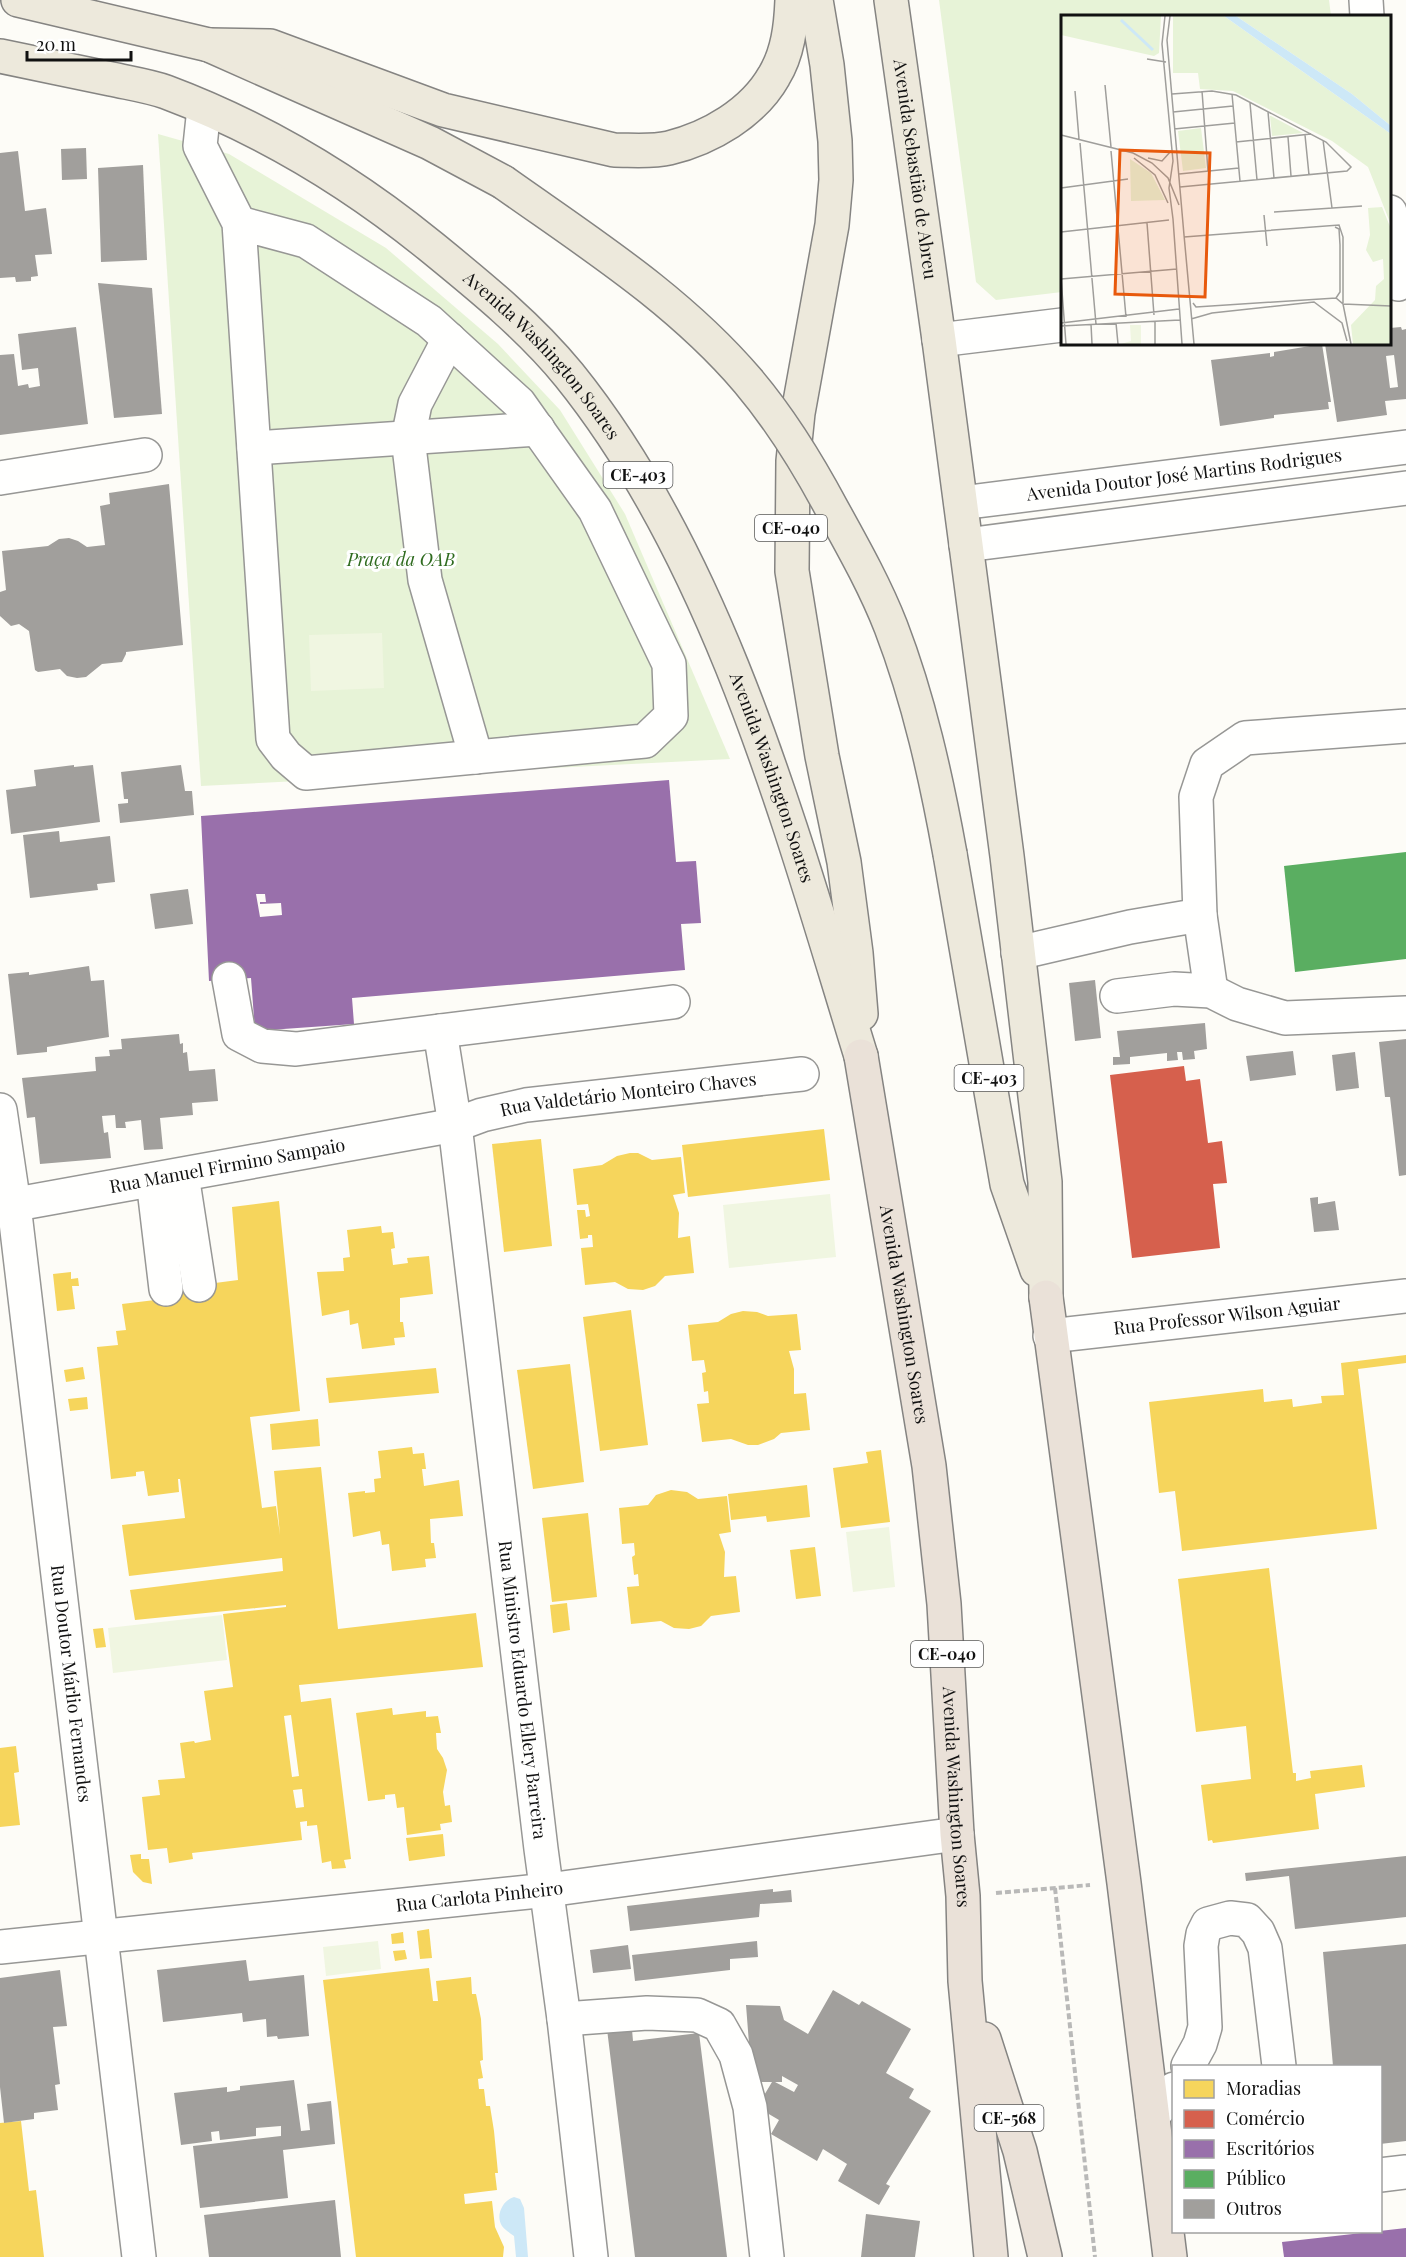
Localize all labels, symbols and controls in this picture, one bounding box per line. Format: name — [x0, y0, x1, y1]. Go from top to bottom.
inset map — [1061, 15, 1391, 345]
scale bar — [27, 24, 130, 62]
text: 20 m — [36, 32, 76, 56]
street label: Avenida Sebastião de Abreu — [888, 57, 943, 281]
street label: Avenida Washington Soares — [458, 265, 626, 444]
street label: Avenida Doutor José Martins Rodrigues — [1024, 442, 1343, 506]
road number: CE-403 — [604, 462, 672, 488]
road number: CE-040 — [755, 515, 827, 541]
park label: Praça da OAB — [346, 547, 455, 571]
street label: Avenida Washington Soares — [724, 667, 820, 886]
road number: CE-403 — [954, 1065, 1024, 1091]
street label: Rua Valdetário Monteiro Chaves — [498, 1066, 758, 1122]
street label: Rua Manuel Firmino Sampaio — [107, 1132, 347, 1198]
street label: Avenida Washington Soares — [875, 1202, 935, 1426]
street label: Rua Professor Wilson Aguiar — [1112, 1290, 1341, 1340]
street label: Rua Ministro Eduardo Ellery Barreira — [493, 1539, 553, 1840]
street label: Rua Doutor Márlio Fernandes — [46, 1563, 98, 1804]
road number: CE-040 — [911, 1641, 983, 1667]
street label: Avenida Washington Soares — [938, 1685, 976, 1908]
street label: Rua Carlota Pinheiro — [395, 1875, 564, 1917]
legend — [1172, 2065, 1382, 2233]
text: Moradias — [1226, 2076, 1301, 2100]
road number: CE-568 — [974, 2105, 1044, 2131]
text: Comércio — [1226, 2106, 1305, 2130]
text: Escritórios — [1226, 2136, 1314, 2160]
text: Público — [1226, 2166, 1286, 2190]
text: Outros — [1226, 2196, 1282, 2220]

